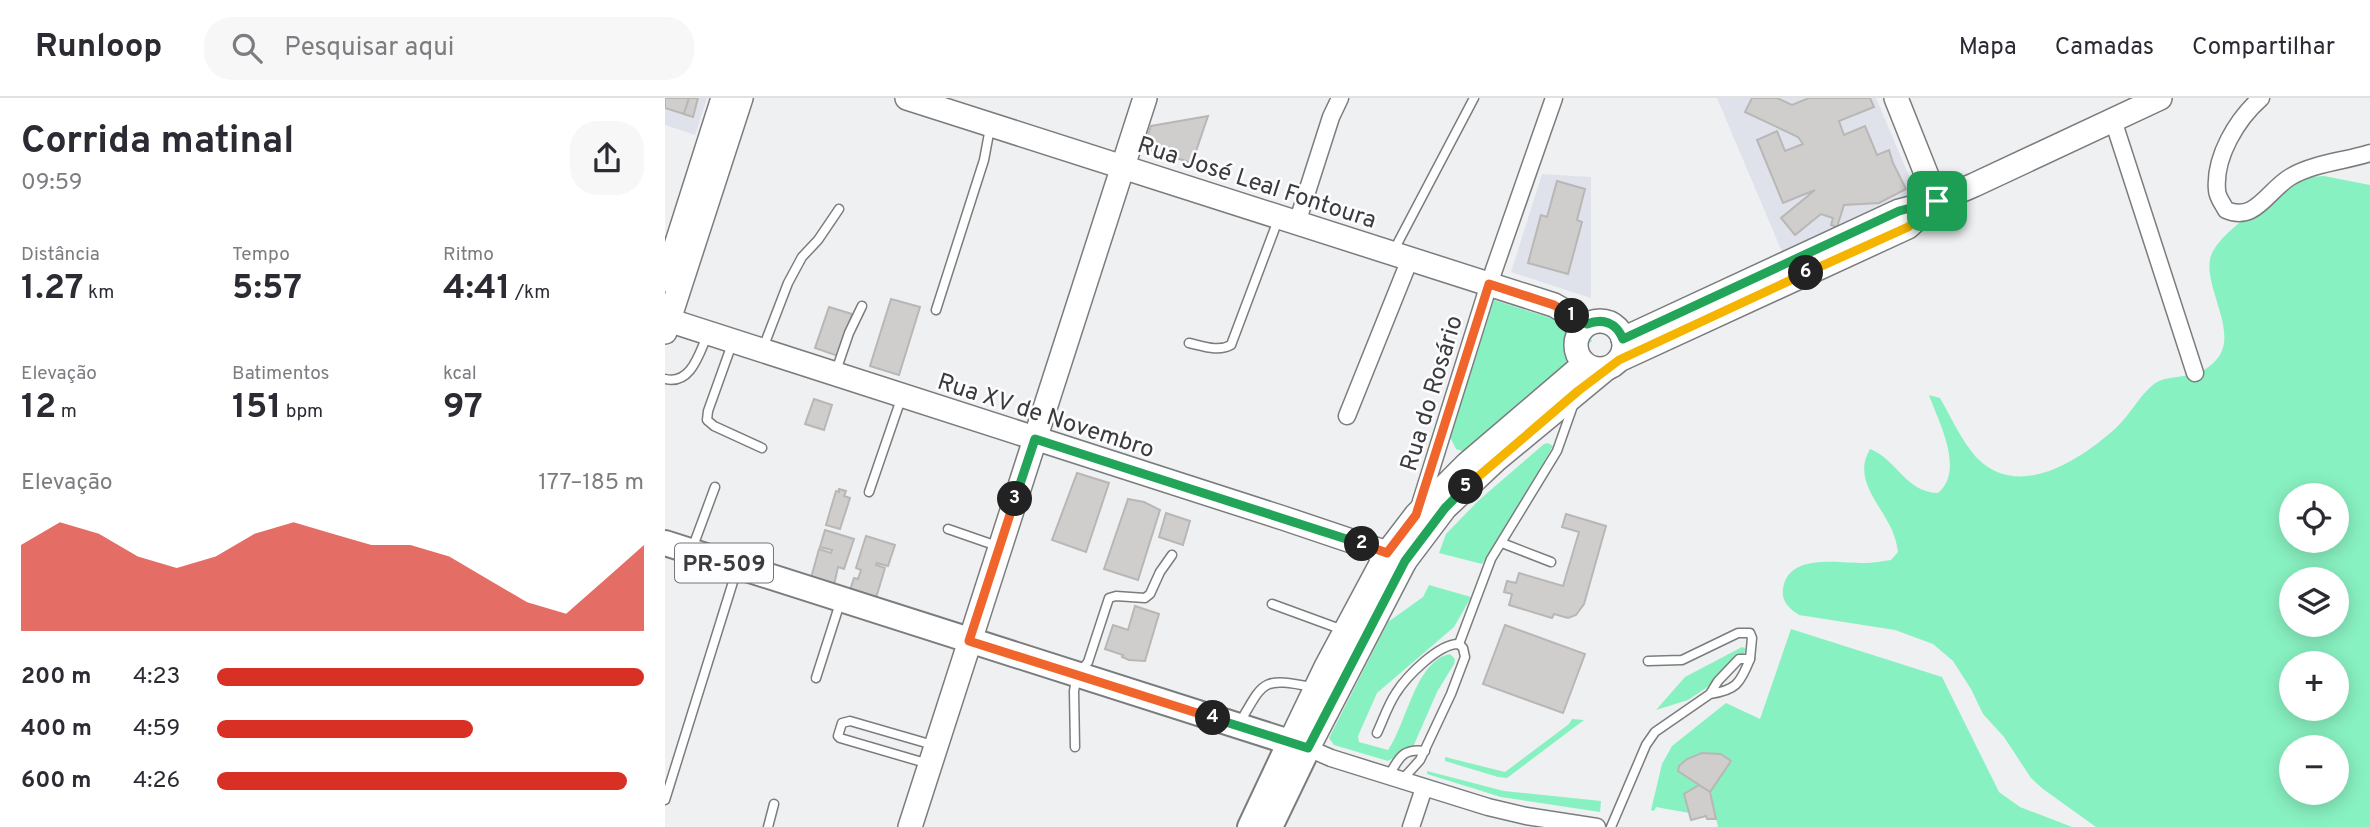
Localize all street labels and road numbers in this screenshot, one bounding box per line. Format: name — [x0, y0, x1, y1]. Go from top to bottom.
street label: Rua José Leal Fontoura — [1133, 131, 1380, 237]
street label: Rua do Rosário — [1395, 312, 1471, 475]
street label: Rua XV de Novembro — [933, 368, 1158, 466]
road number: PR-509 — [675, 544, 773, 583]

